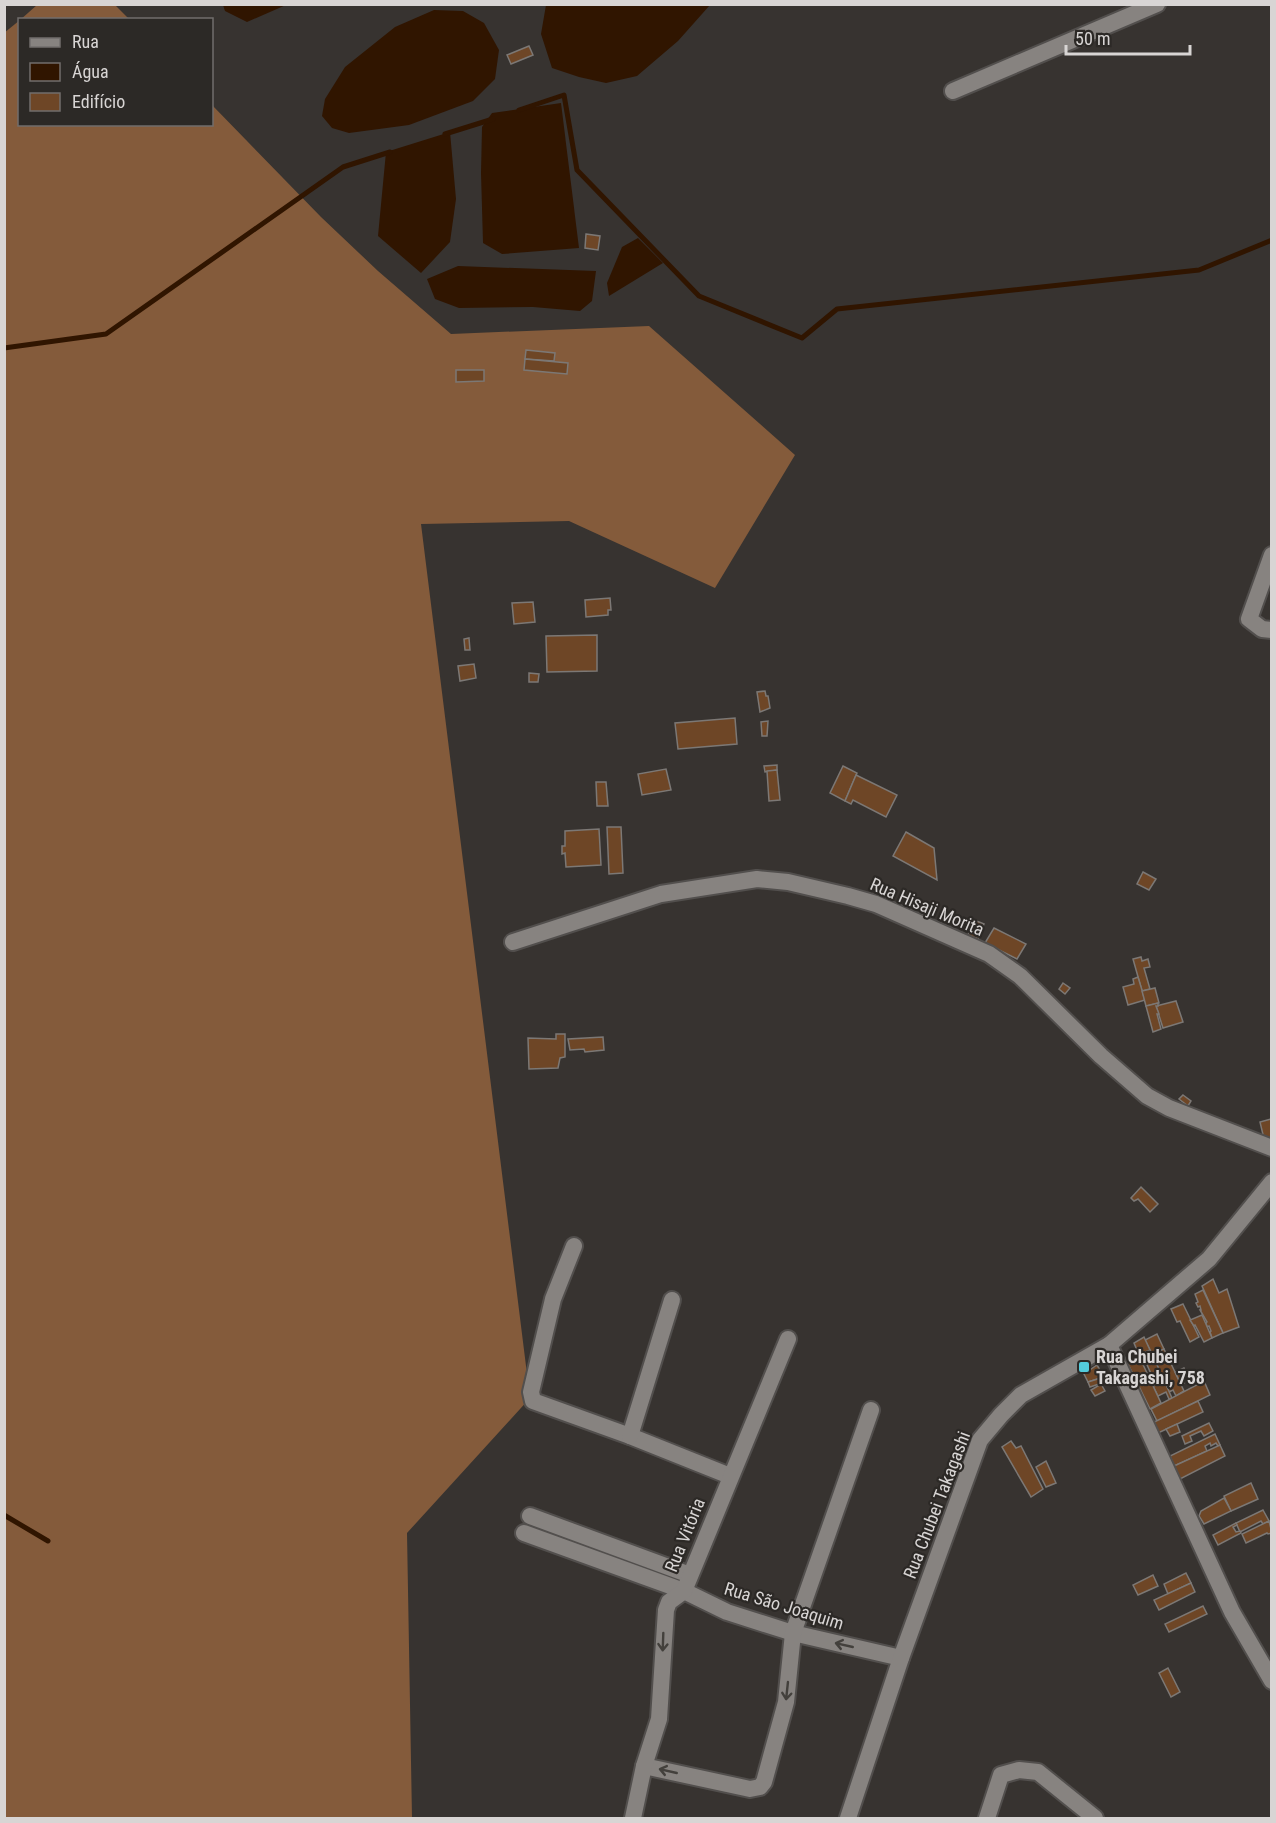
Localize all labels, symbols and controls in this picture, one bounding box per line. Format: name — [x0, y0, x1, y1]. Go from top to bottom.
legend — [18, 18, 213, 126]
scale bar — [1066, 18, 1190, 56]
text: 50 m — [1075, 28, 1110, 49]
text: Rua — [72, 31, 99, 52]
text: Água — [72, 61, 109, 82]
text: Edifício — [72, 91, 125, 112]
street label: Rua Hisaji Morita — [867, 873, 987, 940]
place label: Rua Chubei Takagashi, 758 — [1096, 1346, 1205, 1388]
marker: Rua Chubei Takagashi, 758 — [1077, 1360, 1091, 1374]
street label: Rua Chubei Takagashi — [899, 1428, 974, 1581]
street label: Rua Vitória — [660, 1495, 709, 1575]
street label: Rua São Joaquim — [722, 1577, 846, 1634]
one-way arrow — [658, 1631, 669, 1651]
one-way arrow — [834, 1638, 853, 1650]
one-way arrow — [781, 1680, 792, 1700]
one-way arrow — [659, 1765, 678, 1777]

